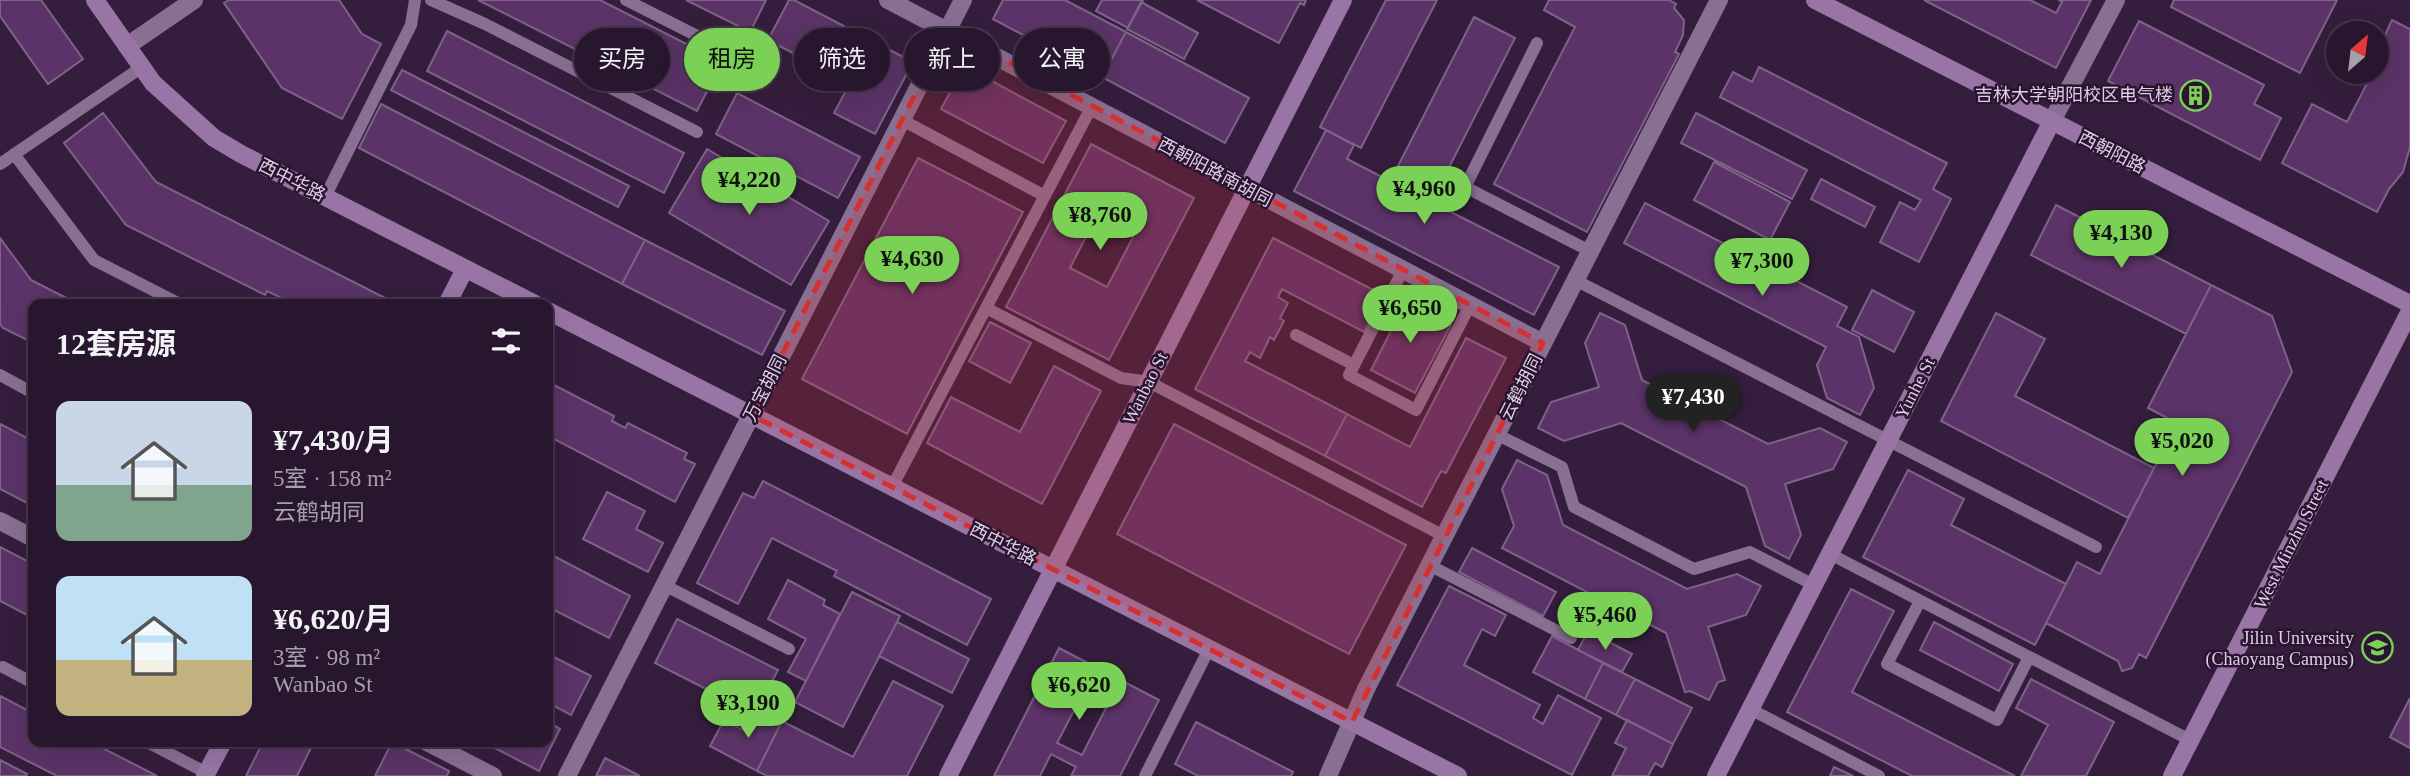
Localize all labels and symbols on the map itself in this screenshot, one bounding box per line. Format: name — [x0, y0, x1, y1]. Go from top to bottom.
north arrow — [2326, 21, 2389, 84]
building icon: 吉林大学朝阳校区电气楼 — [2179, 78, 2213, 112]
place label: 吉林大学朝阳校区电气楼 — [1975, 85, 2173, 105]
street label: 西朝阳路 — [2075, 127, 2149, 177]
street label: 西朝阳路南胡同 — [1155, 134, 1275, 210]
street label: 西中华路 — [255, 155, 329, 205]
pin: ¥4,220 — [692, 158, 806, 217]
pin: ¥4,960 — [1367, 166, 1481, 226]
pin: ¥8,760 — [1043, 192, 1157, 252]
pin: ¥4,130 — [2064, 210, 2178, 270]
pin: ¥4,630 — [855, 236, 969, 296]
pin: ¥7,300 — [1705, 238, 1819, 298]
pin: ¥6,650 — [1353, 286, 1467, 345]
street label: Wanbao St — [1118, 349, 1172, 427]
street label: 云鹤胡同 — [1496, 350, 1546, 424]
street label: 万宝胡同 — [740, 351, 790, 425]
street label: Yunhe St — [1891, 354, 1939, 422]
pin: ¥7,430 — [1636, 374, 1750, 434]
pin: ¥5,020 — [2125, 419, 2239, 478]
street label: West Minzhu Street — [2250, 476, 2332, 612]
street label: 西中华路 — [966, 519, 1040, 569]
pin: ¥5,460 — [1548, 592, 1662, 652]
place label: Jilin University (Chaoyang Campus) — [2206, 628, 2354, 670]
school or university icon: Jilin University (Chaoyang Campus) — [2360, 631, 2394, 665]
pin: ¥6,620 — [1022, 662, 1136, 722]
pin: ¥3,190 — [691, 680, 805, 740]

